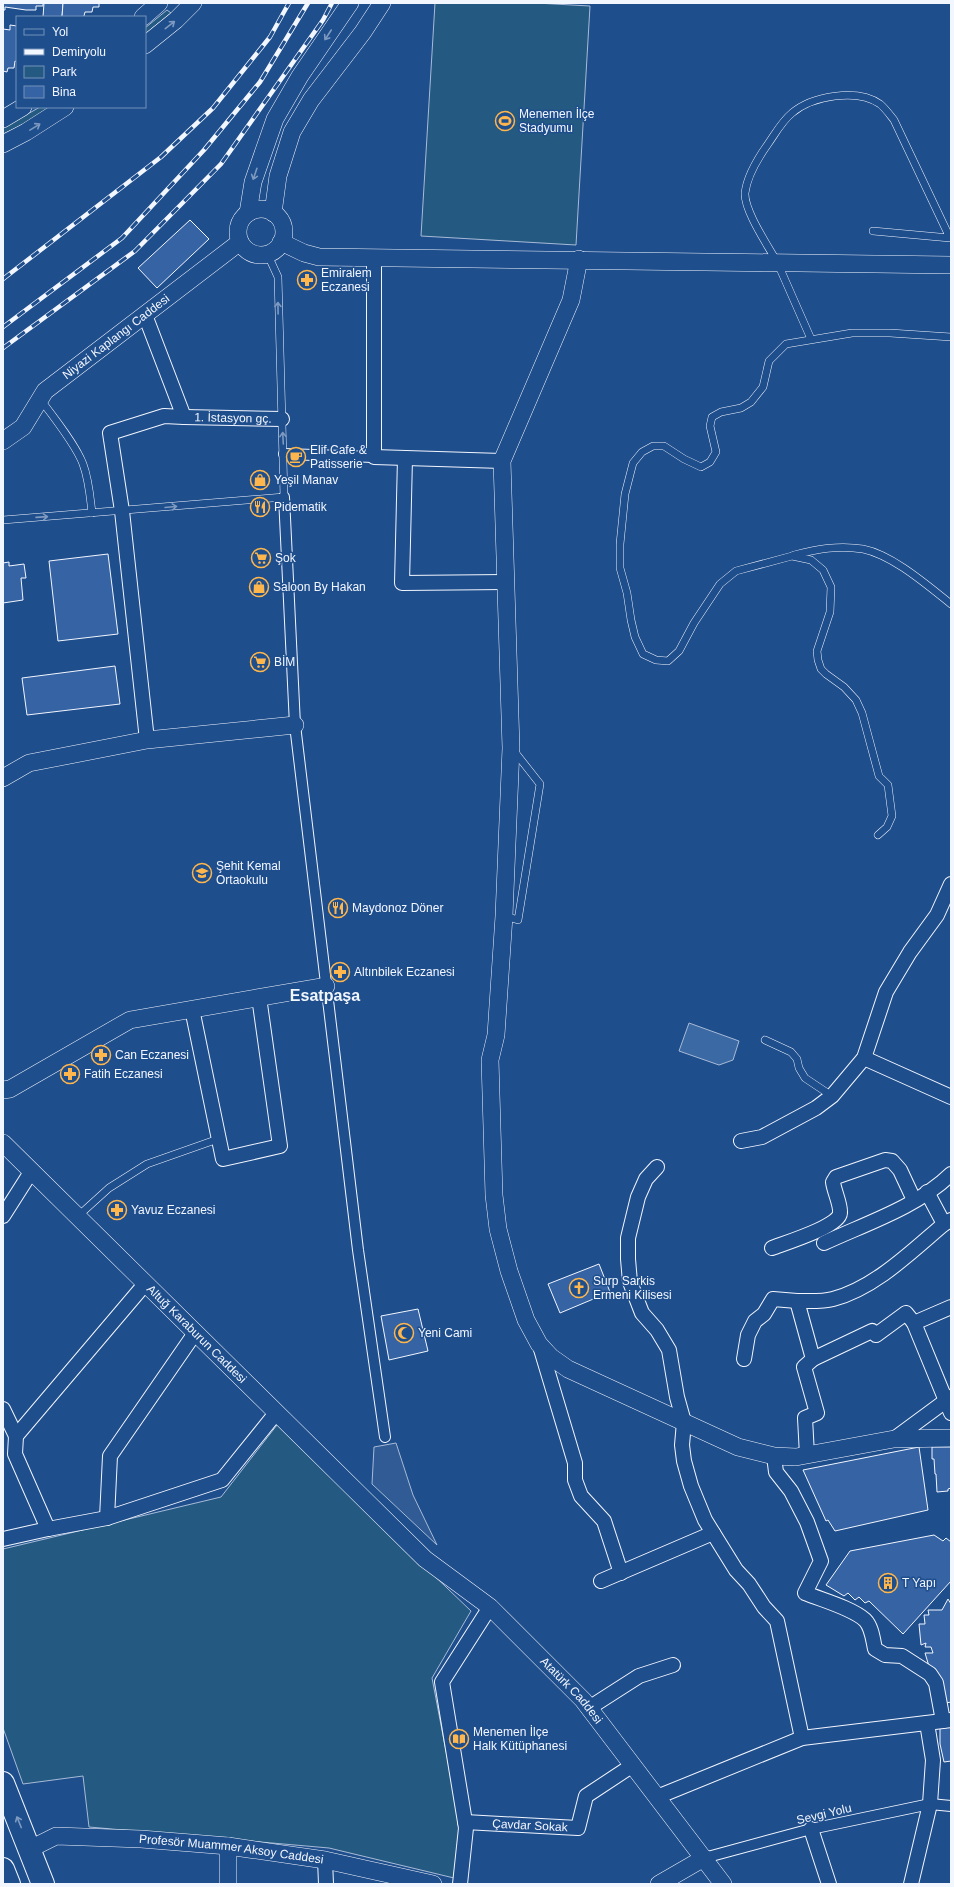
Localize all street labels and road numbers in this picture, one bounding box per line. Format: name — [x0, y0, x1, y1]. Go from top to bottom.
street label: Niyazi Kaplangı Caddesi — [60, 291, 172, 382]
street label: 1. İstasyon gç. — [194, 410, 272, 426]
street label: Altuğ Karaburun Caddesi — [144, 1282, 249, 1386]
street label: Atatürk Caddesi — [537, 1654, 605, 1726]
street label: Sevgi Yolu — [795, 1801, 853, 1827]
street label: Çavdar Sokak — [492, 1816, 569, 1834]
street label: Profesör Muammer Aksoy Caddesi — [139, 1832, 324, 1867]

